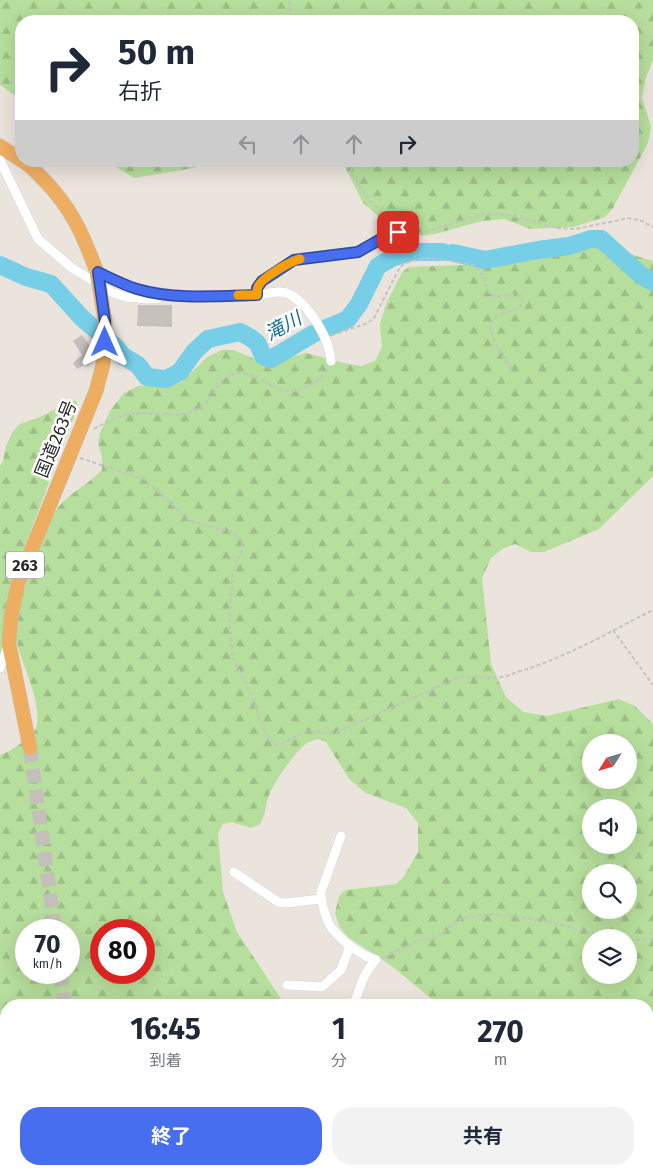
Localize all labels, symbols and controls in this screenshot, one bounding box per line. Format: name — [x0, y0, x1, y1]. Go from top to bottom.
text: 50 m — [118, 31, 195, 73]
icon: right — [35, 35, 100, 100]
text: 右折 — [118, 78, 162, 105]
icon: left — [234, 130, 262, 158]
icon: ahead — [287, 130, 315, 158]
icon: ahead — [340, 130, 368, 158]
icon: right — [393, 130, 421, 158]
pin — [377, 211, 419, 253]
icon: arrive — [384, 218, 412, 246]
water label: 滝川 — [261, 306, 307, 345]
position arrow — [78, 315, 130, 367]
street label: 国道263号 — [31, 397, 81, 481]
road number: 263 — [6, 552, 44, 578]
north arrow — [582, 734, 638, 789]
map controls — [582, 734, 637, 984]
button: sound — [582, 799, 637, 854]
button: search — [582, 864, 637, 919]
speed limit sign: 80 — [90, 919, 155, 984]
button: layers — [582, 929, 637, 984]
text: 70 — [34, 930, 61, 960]
text: km/h — [33, 957, 62, 971]
text: 16:45 — [130, 1011, 201, 1047]
text: 1 — [332, 1011, 346, 1047]
text: 270 — [477, 1014, 524, 1050]
text: m — [494, 1050, 507, 1069]
text: 到着 — [150, 1051, 182, 1070]
text: 分 — [331, 1051, 347, 1070]
button: 終了 — [20, 1107, 322, 1165]
button: 共有 — [332, 1107, 634, 1165]

